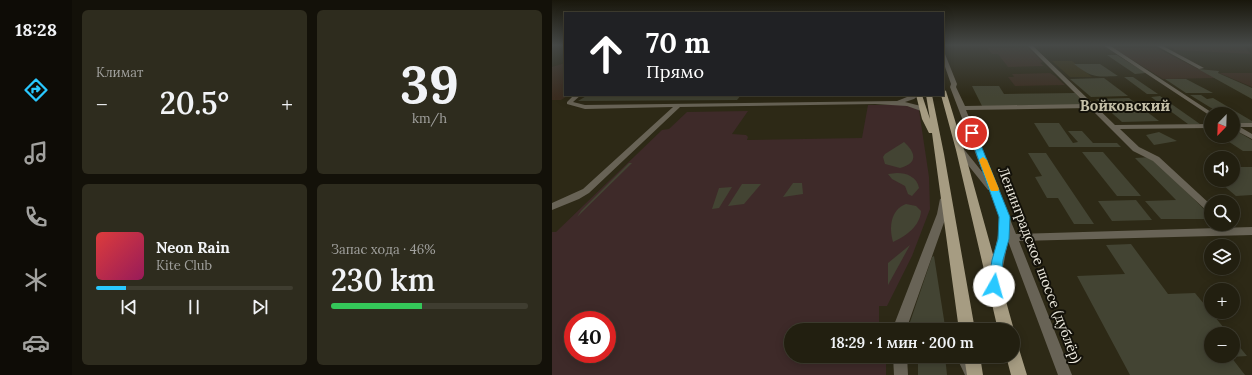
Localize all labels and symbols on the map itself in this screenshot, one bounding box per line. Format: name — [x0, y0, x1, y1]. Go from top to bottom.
district label: Войковский — [1080, 96, 1170, 115]
north arrow — [1204, 107, 1240, 143]
pin — [955, 116, 989, 150]
street label: Ленинградское шоссе (дублёр) — [994, 164, 1086, 366]
position arrow — [973, 265, 1015, 307]
speed limit sign: 40 — [564, 311, 616, 363]

